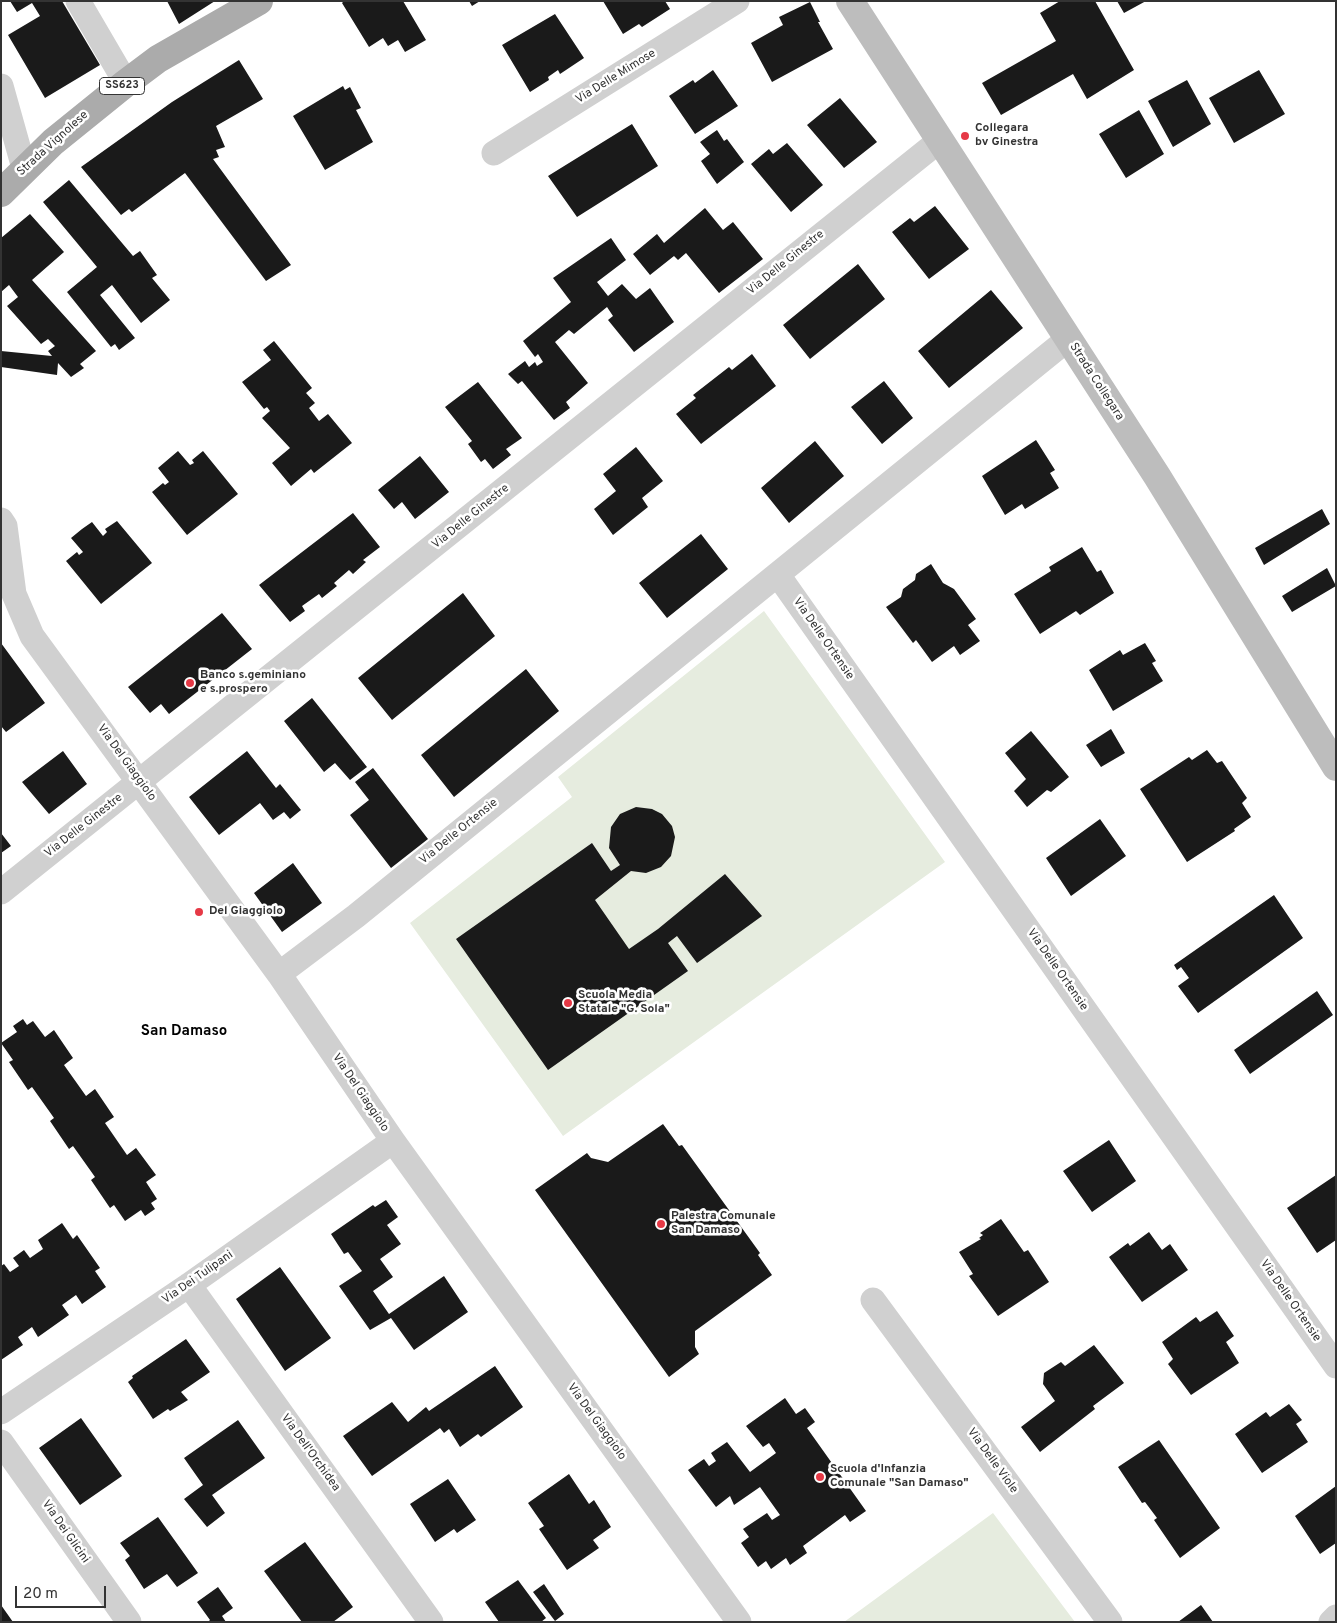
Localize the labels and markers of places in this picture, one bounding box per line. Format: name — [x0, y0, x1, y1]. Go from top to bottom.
place label: Collegara bv Ginestra — [975, 122, 1038, 150]
marker: Collegara bv Ginestra — [959, 130, 971, 142]
place label: Banco s.geminiano e s.prospero — [200, 669, 306, 697]
marker: Banco s.geminiano e s.prospero — [184, 677, 196, 689]
place label: Del Giaggiolo — [209, 905, 283, 919]
marker: Del Giaggiolo — [193, 906, 205, 918]
place label: Scuola Media Statale "G. Sola" — [578, 989, 670, 1017]
marker: Scuola Media Statale "G. Sola" — [562, 997, 574, 1009]
place label: Palestra Comunale San Damaso — [671, 1210, 776, 1238]
marker: Palestra Comunale San Damaso — [655, 1218, 667, 1230]
place label: Scuola d'Infanzia Comunale "San Damaso" — [830, 1463, 969, 1491]
marker: Scuola d'Infanzia Comunale "San Damaso" — [814, 1471, 826, 1483]

